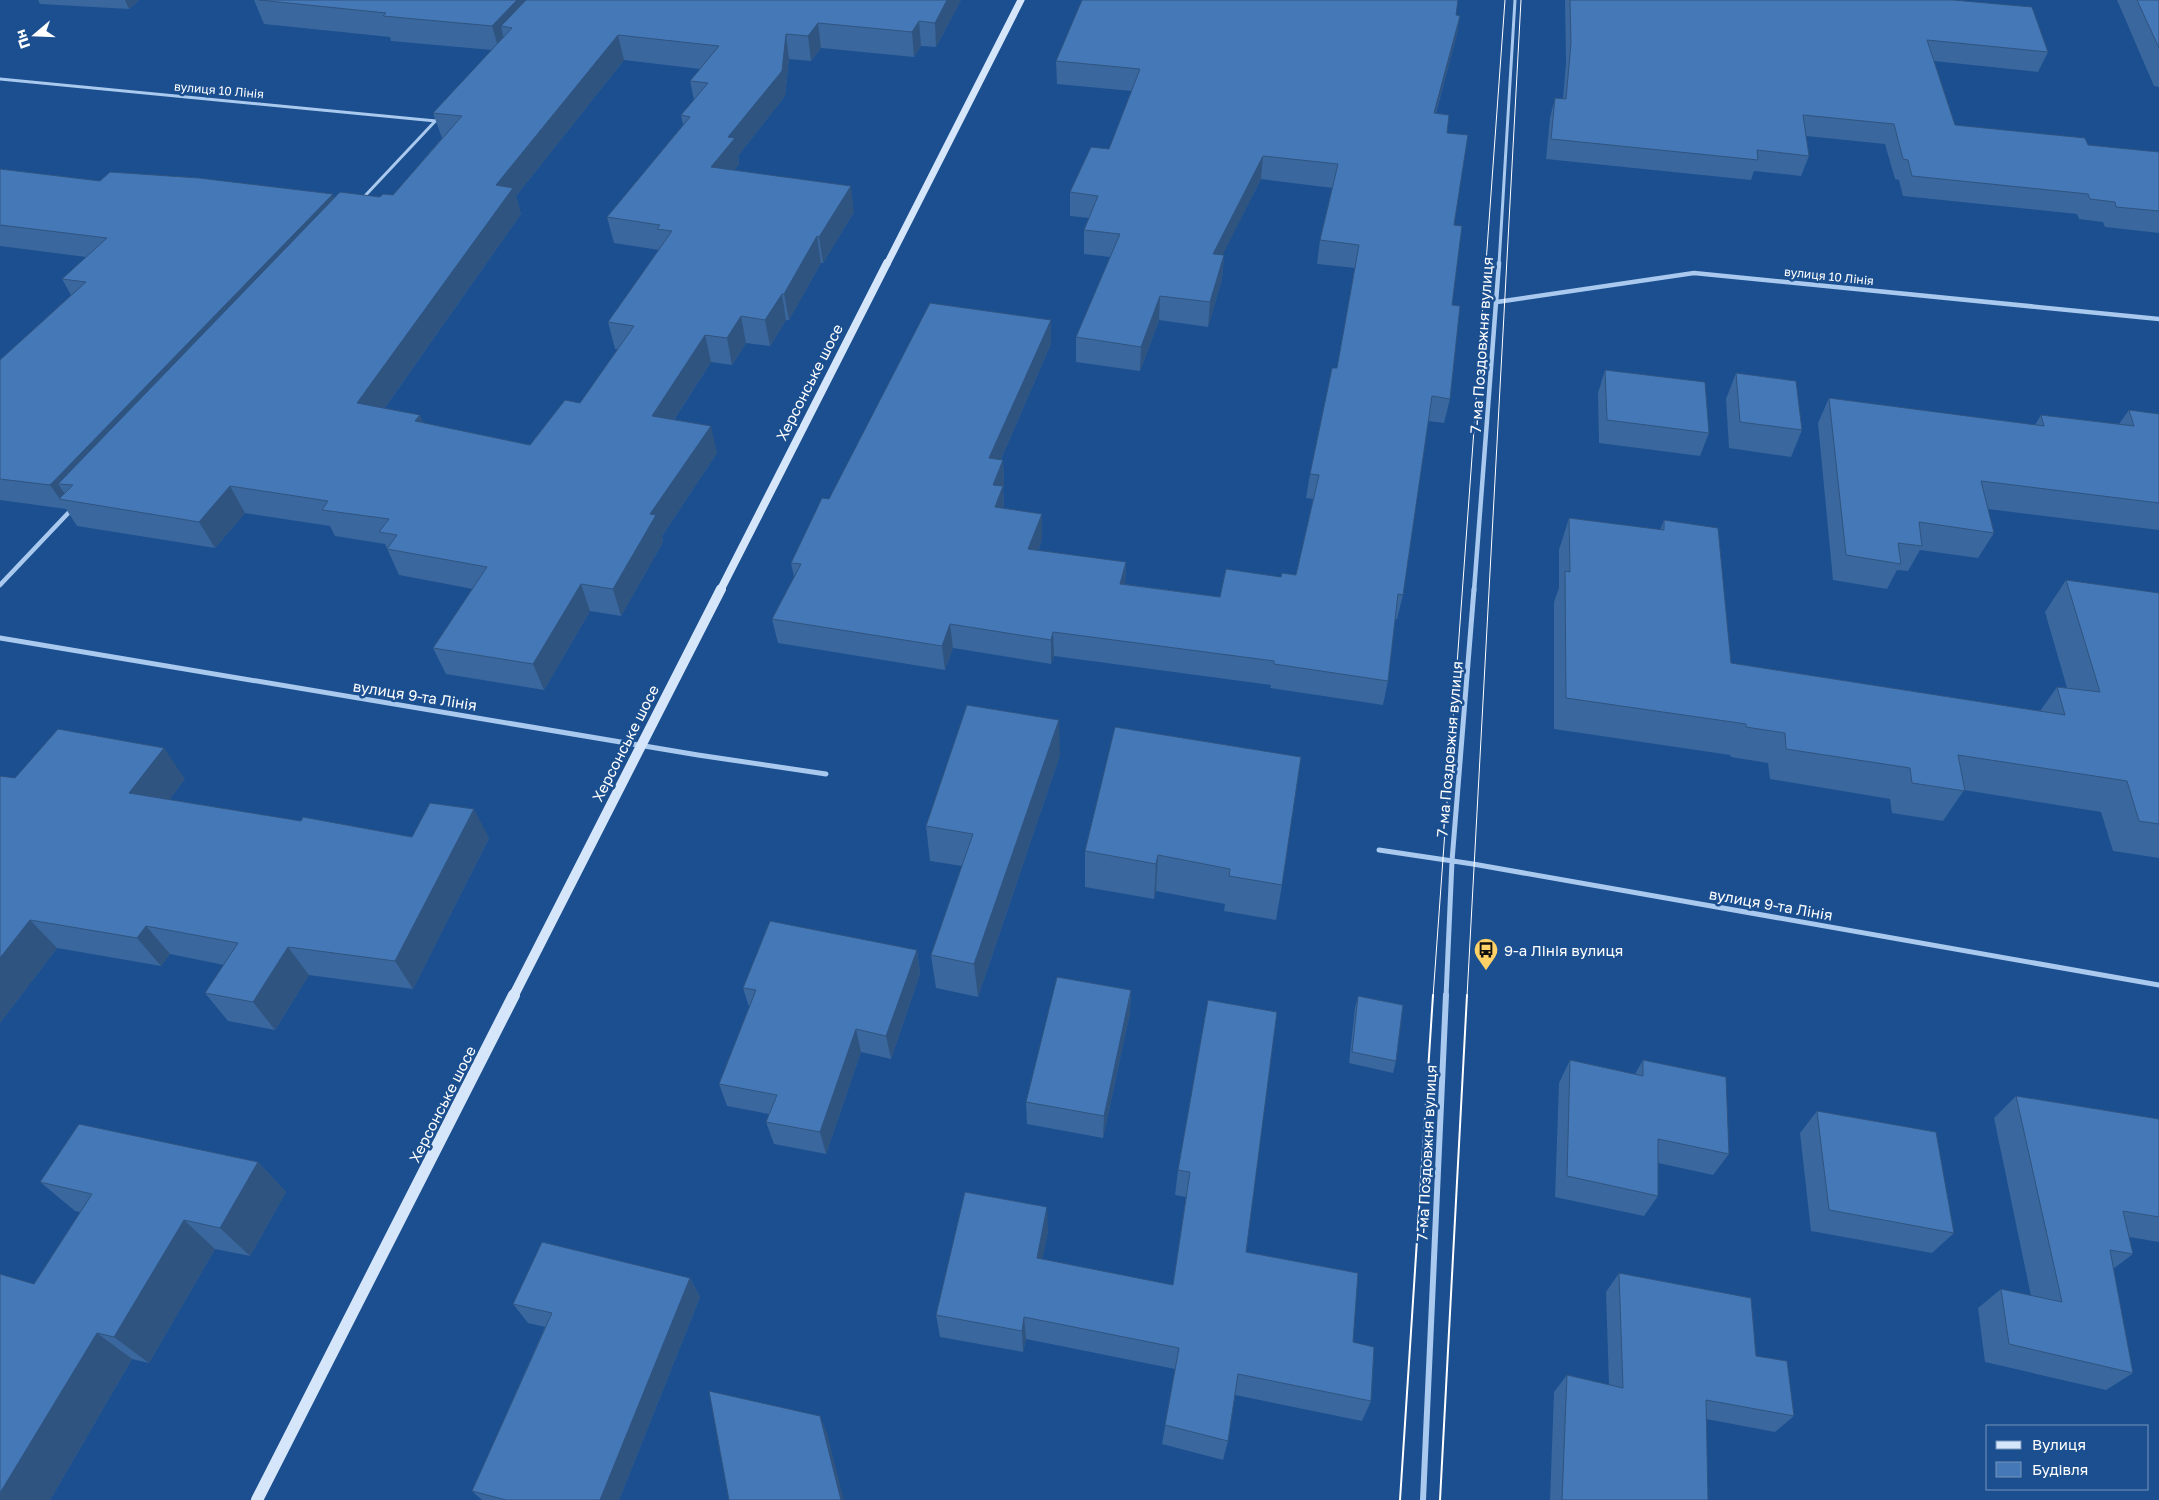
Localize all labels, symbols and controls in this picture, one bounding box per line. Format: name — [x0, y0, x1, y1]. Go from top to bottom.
north arrow — [10, 10, 60, 60]
text: Пн — [11, 28, 33, 51]
street label: вулиця 10 Лінія — [173, 79, 265, 101]
street label: 7-ма Поздовжня вулиця — [1466, 256, 1496, 434]
street label: вулиця 10 Лінія — [1783, 264, 1875, 288]
street label: Херсонське шосе — [772, 320, 846, 443]
street label: 7-ма Поздовжня вулиця — [1432, 660, 1466, 838]
street label: вулиця 9-та Лінія — [352, 676, 478, 714]
street label: Херсонське шосе — [588, 681, 662, 804]
street label: вулиця 9-та Лінія — [1708, 884, 1834, 924]
bus stop icon: 9-а Лінія вулиця — [1473, 937, 1499, 971]
place label: 9-а Лінія вулиця — [1504, 941, 1623, 959]
street label: Херсонське шосе — [405, 1042, 479, 1165]
street label: 7-ма Поздовжня вулиця — [1412, 1064, 1440, 1242]
legend — [1986, 1425, 2149, 1490]
text: Вулиця — [2032, 1435, 2086, 1453]
text: Будівля — [2032, 1460, 2088, 1478]

